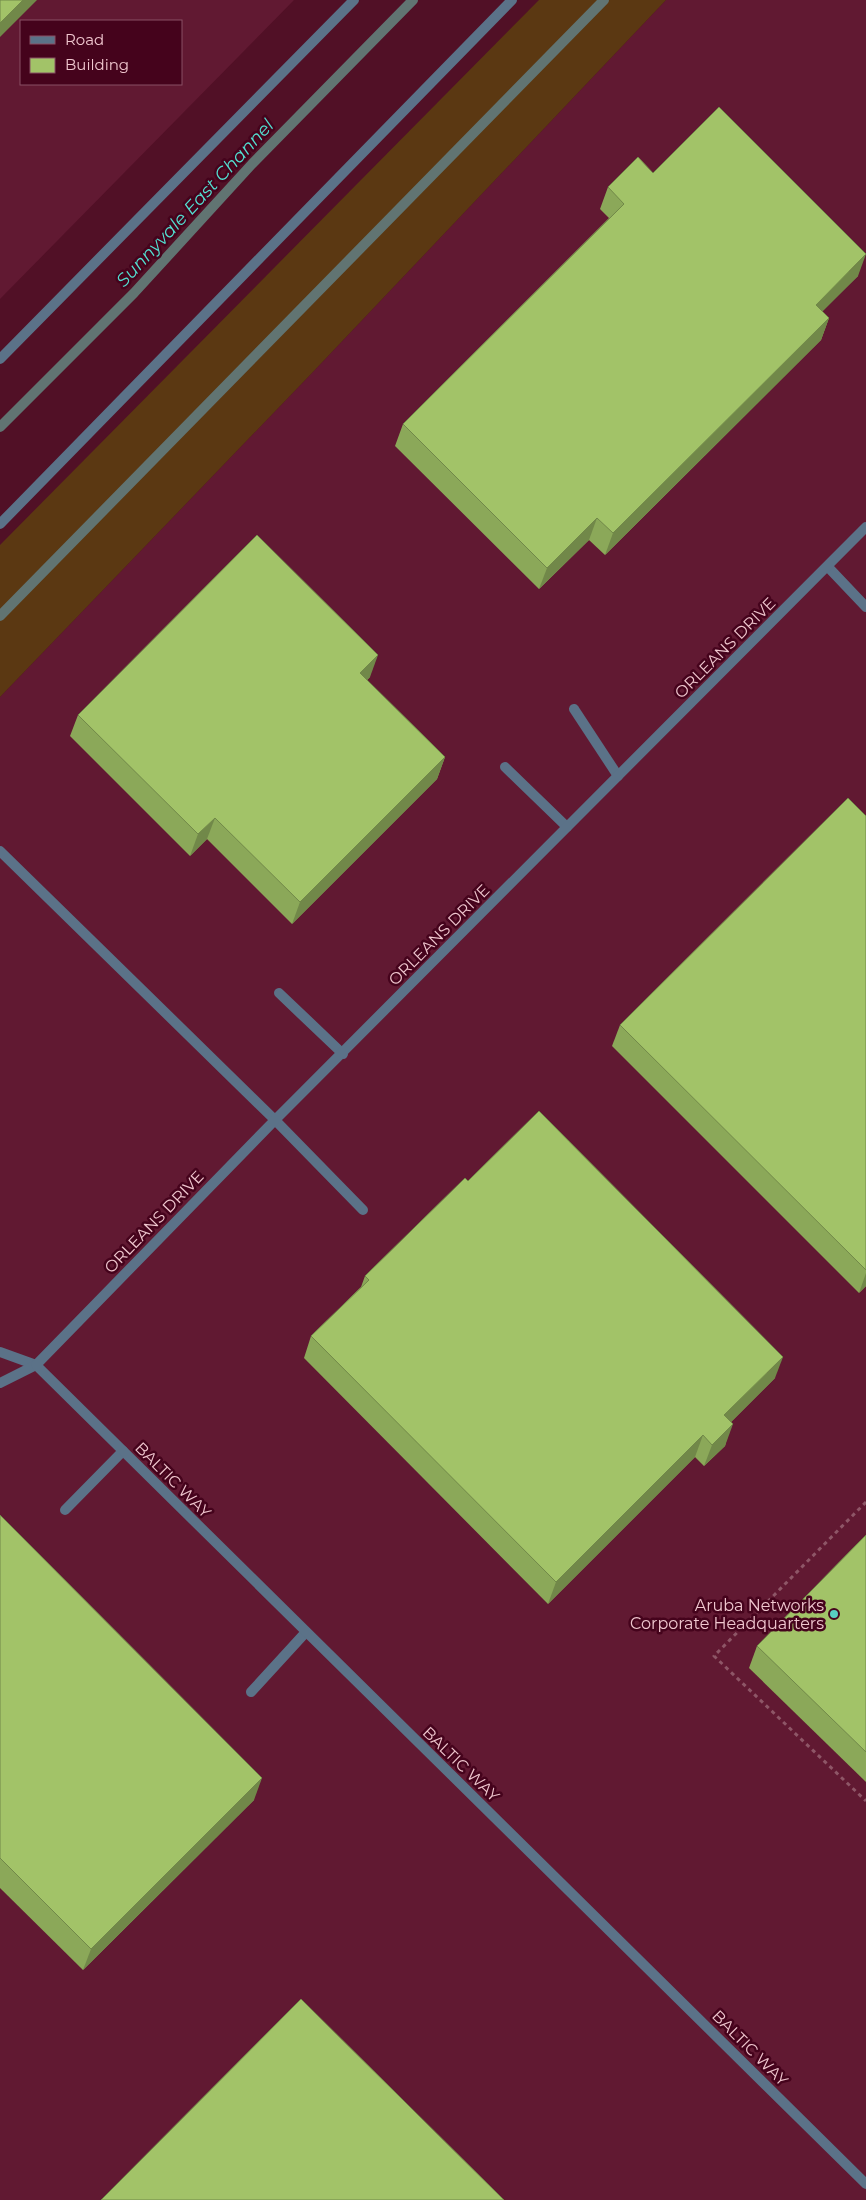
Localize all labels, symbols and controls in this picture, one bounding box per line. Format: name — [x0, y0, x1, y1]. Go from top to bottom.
legend — [20, 20, 182, 85]
text: Road — [65, 30, 104, 49]
text: Building — [65, 55, 129, 74]
water label: Sunnyvale East Channel — [112, 114, 279, 291]
street label: ORLEANS DRIVE — [671, 594, 779, 702]
street label: ORLEANS DRIVE — [385, 881, 493, 989]
street label: ORLEANS DRIVE — [100, 1167, 208, 1277]
street label: BALTIC WAY — [131, 1438, 215, 1522]
place label: Aruba Networks Corporate Headquarters — [630, 1596, 824, 1633]
marker: Aruba Networks Corporate Headquarters — [828, 1608, 840, 1620]
street label: BALTIC WAY — [419, 1723, 504, 1806]
street label: BALTIC WAY — [708, 2006, 792, 2090]

